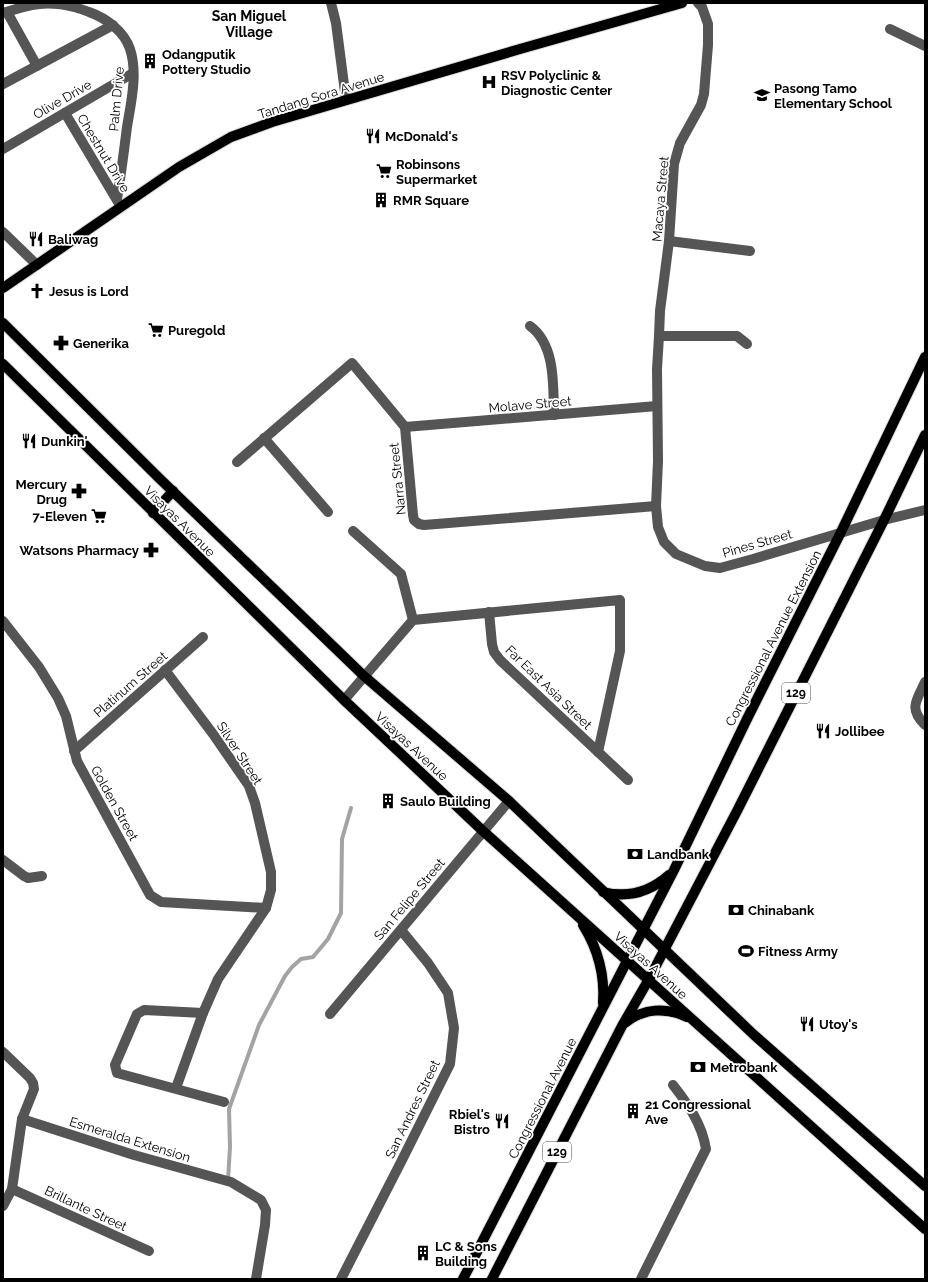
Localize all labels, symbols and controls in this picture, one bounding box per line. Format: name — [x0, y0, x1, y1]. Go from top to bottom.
district label: San Miguel Village — [212, 8, 287, 40]
place label: Odangputik Pottery Studio — [162, 47, 251, 77]
building icon: Odangputik Pottery Studio — [141, 52, 159, 70]
street label: Palm Drive — [106, 66, 127, 132]
place label: RSV Polyclinic & Diagnostic Center — [501, 68, 612, 98]
street label: Tandang Sora Avenue — [256, 69, 386, 122]
hospital icon: RSV Polyclinic & Diagnostic Center — [480, 73, 498, 91]
street label: Olive Drive — [30, 77, 94, 122]
place label: Pasong Tamo Elementary School — [774, 81, 893, 111]
school or university icon: Pasong Tamo Elementary School — [753, 86, 771, 104]
street label: Chestnut Drive — [74, 111, 133, 195]
restaurant icon: McDonald's — [364, 127, 382, 145]
place label: McDonald's — [385, 129, 458, 144]
street label: Macaya Street — [649, 155, 672, 242]
place label: Robinsons Supermarket — [396, 157, 477, 187]
supermarket icon: Robinsons Supermarket — [375, 162, 393, 180]
building icon: RMR Square — [372, 191, 390, 209]
place label: RMR Square — [393, 193, 469, 208]
restaurant icon: Baliwag — [27, 230, 45, 248]
place label: Baliwag — [48, 232, 98, 247]
church icon: Jesus is Lord — [28, 282, 46, 300]
place label: Jesus is Lord — [49, 284, 129, 299]
supermarket icon: Puregold — [147, 321, 165, 339]
place label: Puregold — [168, 323, 226, 338]
pharmacy icon: Generika — [52, 334, 70, 352]
place label: Generika — [73, 336, 129, 351]
street label: Molave Street — [488, 393, 573, 416]
restaurant icon: Dunkin' — [20, 432, 38, 450]
place label: Dunkin' — [41, 434, 88, 449]
street label: Narra Street — [386, 441, 409, 516]
place label: Mercury Drug — [16, 477, 67, 507]
pharmacy icon: Mercury Drug — [70, 482, 88, 500]
street label: Visayas Avenue — [141, 483, 218, 560]
supermarket icon: 7-Eleven — [90, 507, 108, 525]
place label: 7-Eleven — [32, 509, 87, 524]
street label: Pines Street — [721, 526, 794, 561]
pharmacy icon: Watsons Pharmacy — [142, 541, 160, 559]
place label: Watsons Pharmacy — [20, 543, 139, 558]
street label: Congressional Avenue Extension — [722, 548, 824, 729]
street label: Far East Asia Street — [502, 642, 595, 733]
street label: Platinum Street — [91, 648, 171, 720]
road number: 129 — [782, 683, 810, 703]
street label: Visayas Avenue — [372, 709, 451, 784]
street label: Silver Street — [214, 719, 266, 788]
restaurant icon: Jollibee — [814, 722, 832, 740]
place label: Jollibee — [835, 724, 885, 739]
street label: Golden Street — [88, 763, 142, 844]
building icon: Saulo Building — [379, 792, 397, 810]
place label: Saulo Building — [400, 794, 491, 809]
bank icon: Landbank — [626, 845, 644, 863]
place label: Landbank — [647, 847, 710, 862]
street label: San Felipe Street — [371, 855, 448, 943]
bank icon: Chinabank — [727, 901, 745, 919]
place label: Chinabank — [748, 903, 815, 918]
street label: Visayas Avenue — [611, 928, 691, 1002]
sports icon: Fitness Army — [737, 942, 755, 960]
place label: Fitness Army — [758, 944, 838, 959]
restaurant icon: Utoy's — [798, 1015, 816, 1033]
place label: Utoy's — [819, 1017, 858, 1032]
street label: Congressional Avenue — [505, 1035, 580, 1161]
street label: San Andres Street — [382, 1057, 443, 1161]
bank icon: Metrobank — [689, 1058, 707, 1076]
place label: Metrobank — [710, 1060, 778, 1075]
place label: 21 Congressional Ave — [645, 1097, 752, 1127]
building icon: 21 Congressional Ave — [624, 1102, 642, 1120]
place label: Rbiel's Bistro — [449, 1107, 491, 1137]
restaurant icon: Rbiel's Bistro — [493, 1112, 511, 1130]
street label: Esmeralda Extension — [68, 1114, 192, 1165]
road number: 129 — [543, 1142, 571, 1162]
street label: Brillante Street — [42, 1183, 130, 1234]
place label: LC & Sons Building — [435, 1239, 497, 1269]
building icon: LC & Sons Building — [414, 1244, 432, 1262]

